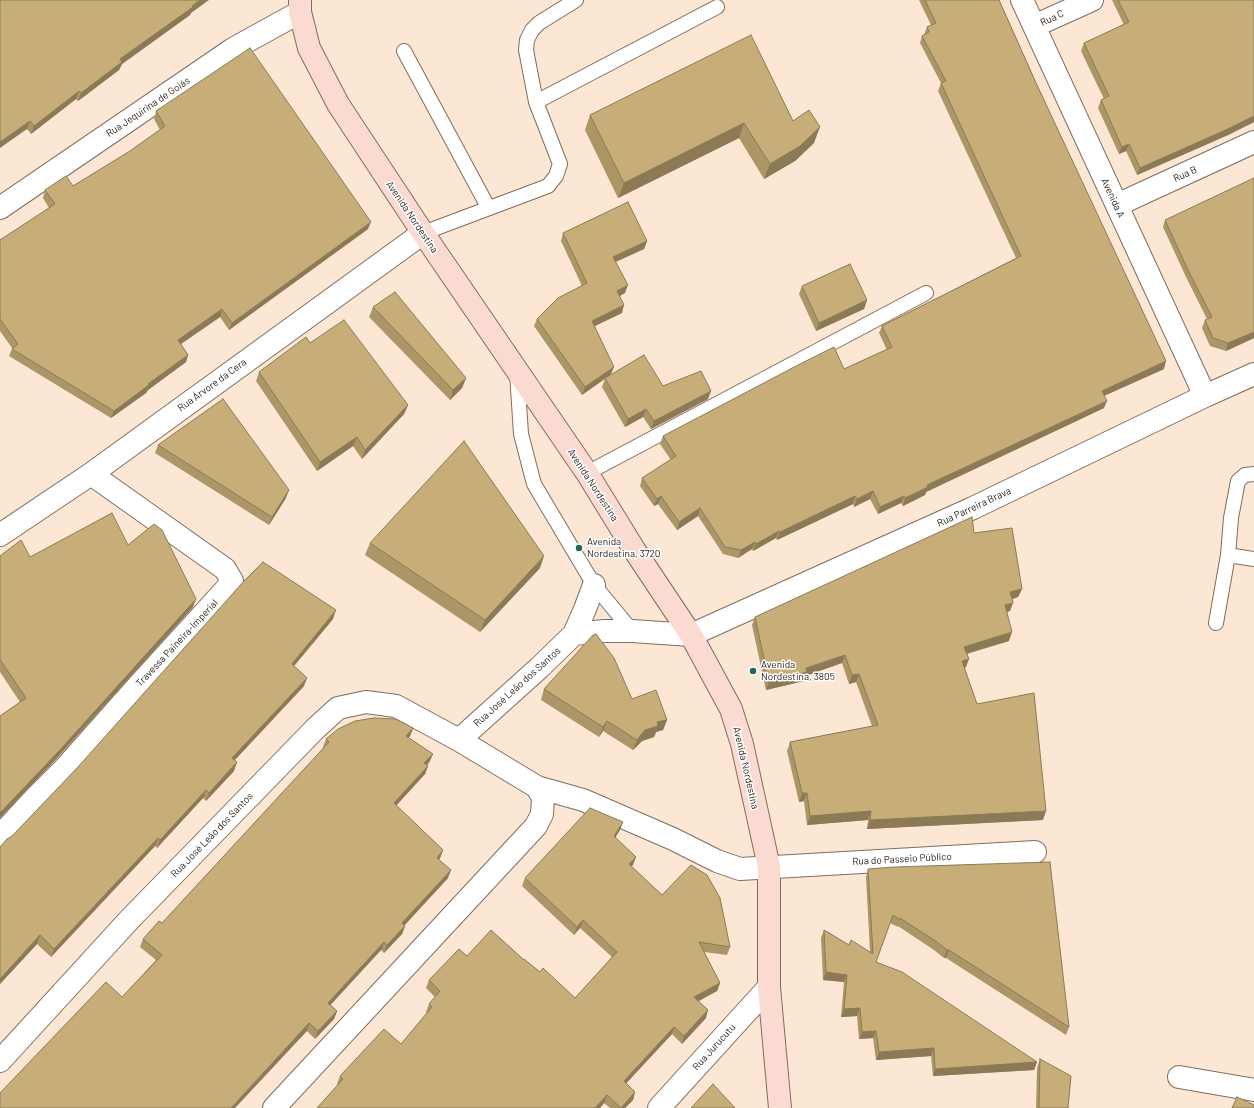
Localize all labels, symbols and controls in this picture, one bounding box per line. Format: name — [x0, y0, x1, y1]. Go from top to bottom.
street label: Rua C — [1038, 7, 1066, 29]
street label: Rua Jequirina de Goiás — [104, 74, 192, 140]
street label: Rua B — [1171, 163, 1199, 185]
street label: Avenida A — [1099, 176, 1127, 220]
street label: Avenida Nordestina — [383, 179, 441, 255]
street label: Rua Árvore da Cera — [175, 356, 249, 414]
street label: Avenida Nordestina — [565, 446, 621, 524]
street label: Rua Parreira Brava — [935, 485, 1013, 529]
place label: Avenida Nordestina, 3720 — [587, 536, 661, 560]
marker: Avenida Nordestina, 3720 — [574, 543, 584, 553]
street label: Travessa Paineira-Imperial — [133, 597, 221, 689]
street label: Rua José Leão dos Santos — [471, 645, 563, 729]
place label: Avenida Nordestina, 3805 — [761, 659, 835, 682]
marker: Avenida Nordestina, 3805 — [748, 666, 758, 676]
street label: Avenida Nordestina — [731, 726, 761, 810]
street label: Rua José Leão dos Santos — [168, 790, 256, 880]
street label: Rua do Passeio Público — [852, 850, 952, 868]
street label: Rua Jurucutu — [690, 1021, 738, 1073]

